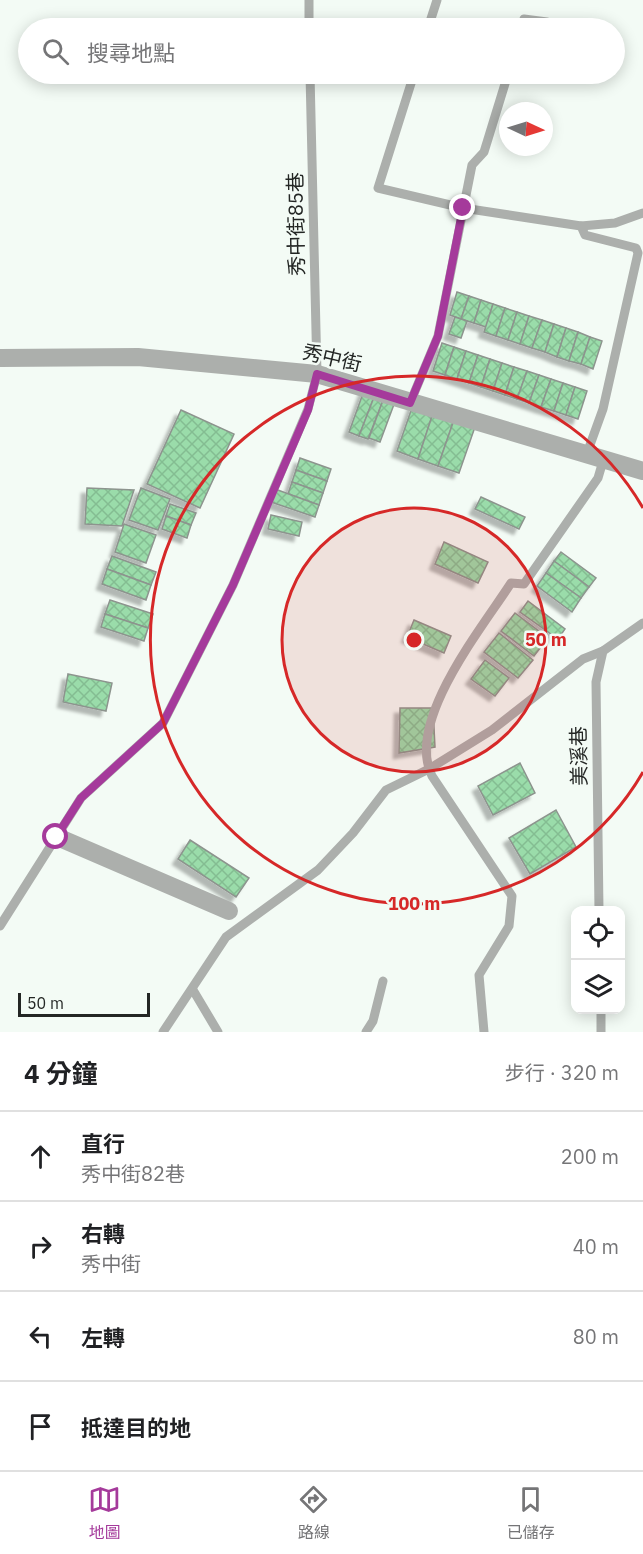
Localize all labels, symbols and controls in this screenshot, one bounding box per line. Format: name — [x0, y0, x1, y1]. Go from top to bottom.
search box — [18, 18, 625, 84]
icon: search — [39, 35, 72, 68]
text: 搜尋地點 — [87, 38, 175, 67]
north arrow — [499, 102, 553, 156]
street label: 秀中街85巷 — [281, 172, 310, 276]
route end — [449, 194, 475, 220]
street label: 秀中街 — [300, 338, 364, 377]
text: 50 m — [525, 628, 567, 651]
centre of rings — [404, 630, 424, 650]
street label: 美溪巷 — [564, 726, 593, 786]
route start — [42, 823, 68, 849]
text: 100 m — [388, 892, 440, 915]
map controls — [571, 906, 625, 1014]
button: locate — [571, 906, 625, 960]
button: layers — [571, 960, 625, 1014]
scale bar — [18, 990, 150, 1018]
text: 50 m — [27, 993, 64, 1013]
text: 4 分鐘 — [24, 1056, 98, 1090]
text: 步行 · 320 m — [505, 1059, 619, 1086]
text: 直行 — [81, 1129, 125, 1158]
icon: ahead — [24, 1140, 57, 1173]
text: 200 m — [561, 1143, 619, 1170]
text: 秀中街82巷 — [81, 1160, 185, 1187]
text: 右轉 — [81, 1219, 125, 1248]
icon: right — [24, 1230, 57, 1263]
text: 40 m — [573, 1233, 619, 1260]
text: 秀中街 — [81, 1250, 141, 1277]
icon: left — [24, 1320, 57, 1353]
text: 左轉 — [81, 1323, 125, 1352]
text: 80 m — [573, 1323, 619, 1350]
icon: arrive — [24, 1410, 57, 1443]
text: 抵達目的地 — [81, 1413, 191, 1442]
tab: 地圖 — [88, 1483, 121, 1543]
tab: 路線 — [297, 1483, 330, 1543]
tab: 已儲存 — [507, 1483, 555, 1543]

